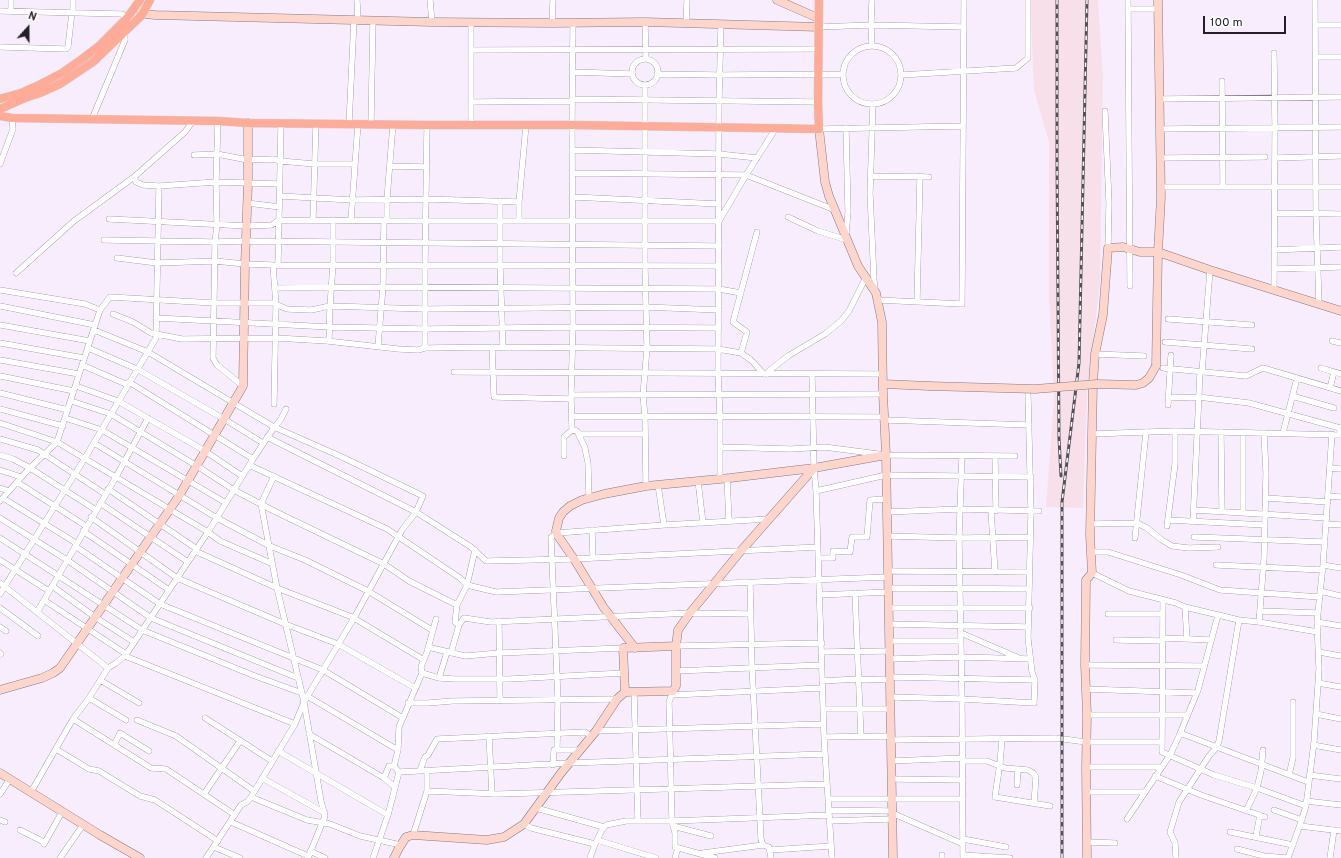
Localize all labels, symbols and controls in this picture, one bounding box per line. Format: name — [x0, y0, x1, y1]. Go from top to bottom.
north arrow — [8, 8, 48, 48]
scale bar — [1205, 8, 1288, 34]
text: N — [26, 9, 38, 25]
text: 100 m — [1210, 15, 1243, 31]

